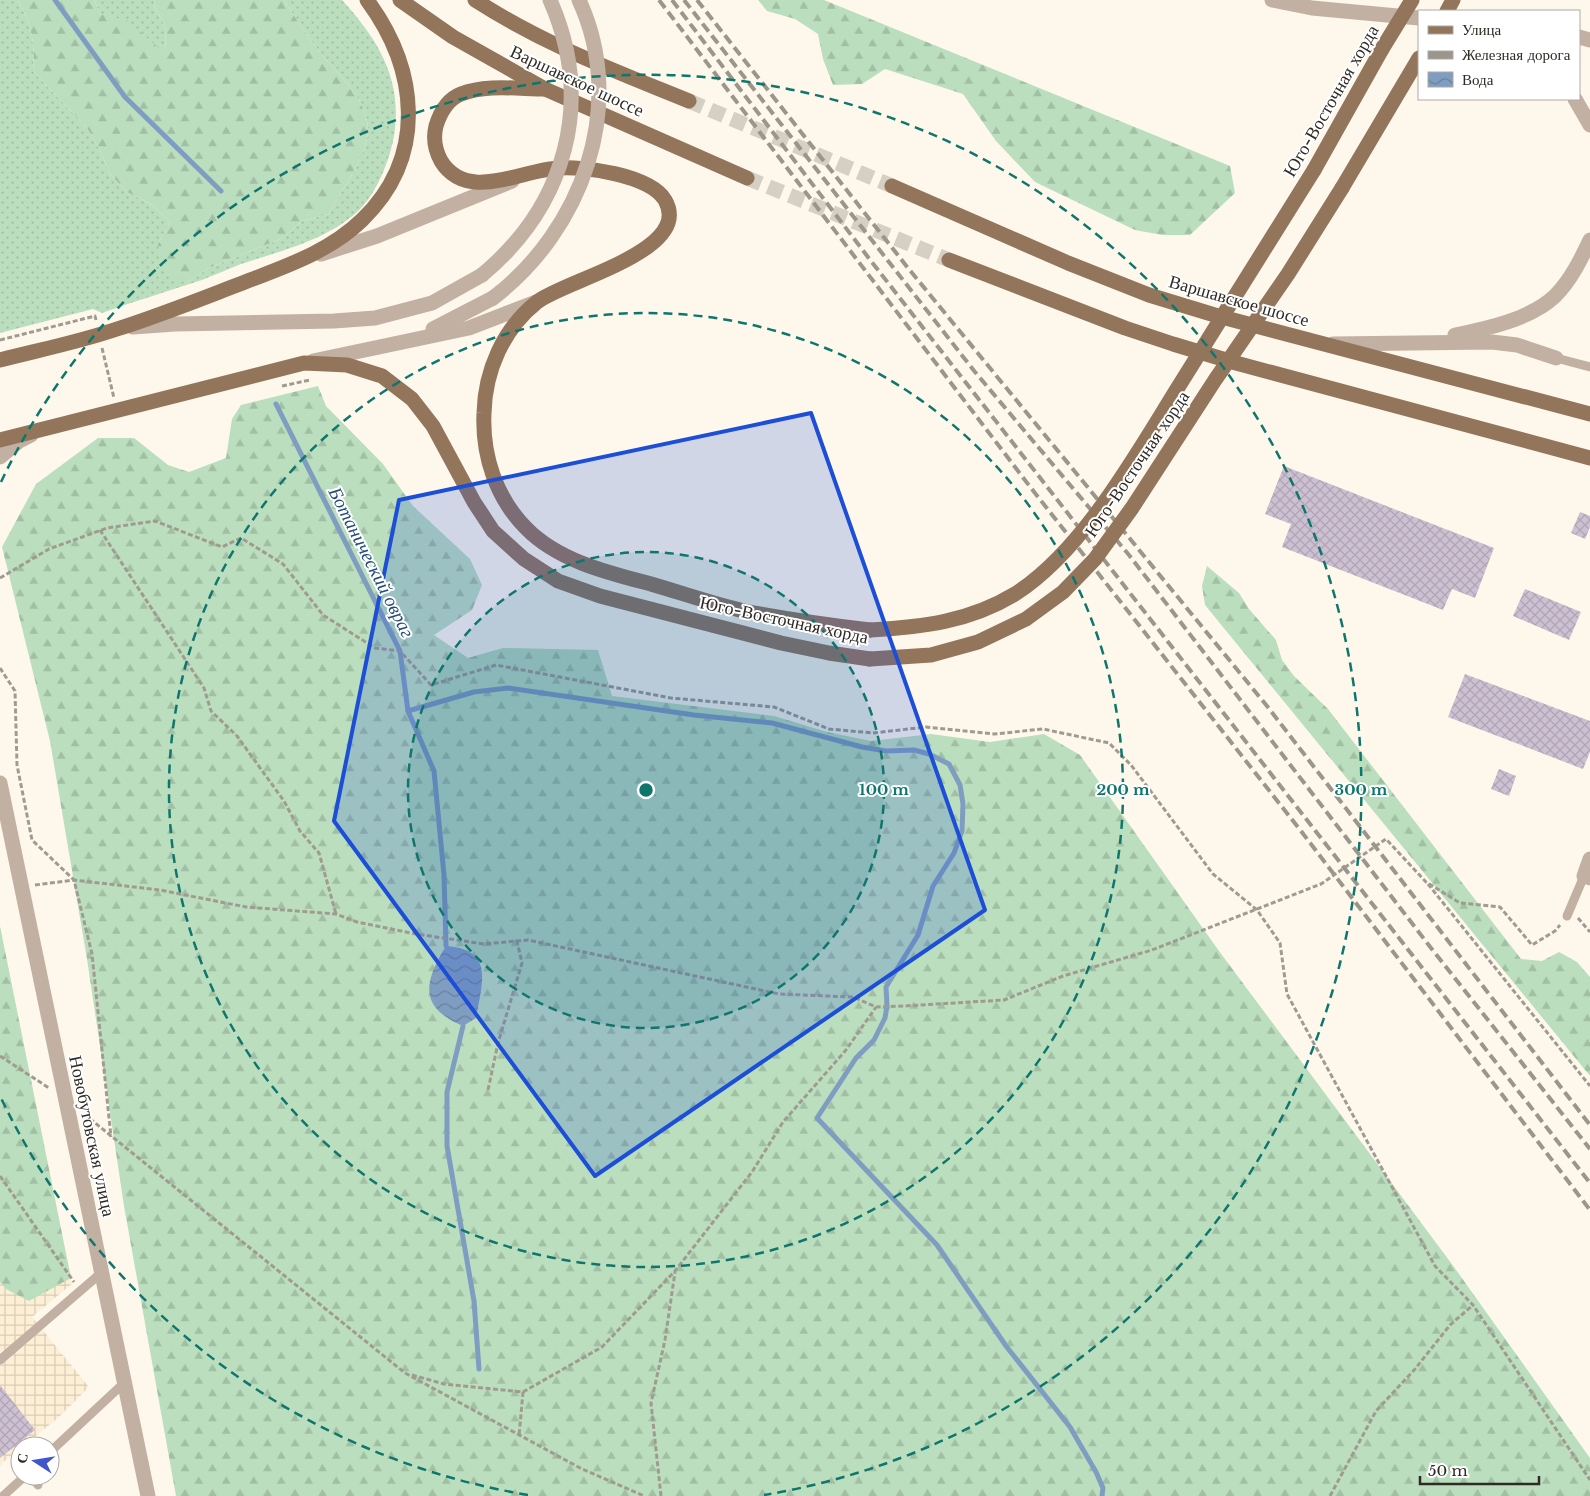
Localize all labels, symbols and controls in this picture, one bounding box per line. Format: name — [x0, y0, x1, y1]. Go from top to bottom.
legend — [1418, 10, 1580, 100]
text: Улица — [1462, 20, 1501, 39]
street label: Юго-Восточная хорда — [1279, 21, 1383, 181]
street label: Варшавское шоссе — [507, 40, 647, 122]
text: Железная дорога — [1462, 45, 1571, 64]
text: Вода — [1462, 70, 1494, 89]
street label: Варшавское шоссе — [1166, 270, 1312, 332]
street label: Юго-Восточная хорда — [1080, 387, 1194, 541]
water label: Ботанический овраг — [323, 482, 419, 641]
street label: Юго-Восточная хорда — [698, 591, 870, 649]
text: 100 m — [859, 780, 909, 799]
text: 200 m — [1097, 780, 1150, 799]
text: 300 m — [1335, 780, 1388, 799]
centre of rings — [637, 781, 655, 799]
street label: Новобутовская улица — [64, 1053, 120, 1219]
north arrow — [10, 1436, 60, 1486]
text: С — [12, 1451, 32, 1465]
scale bar — [1420, 1454, 1539, 1486]
text: 50 m — [1428, 1461, 1468, 1480]

